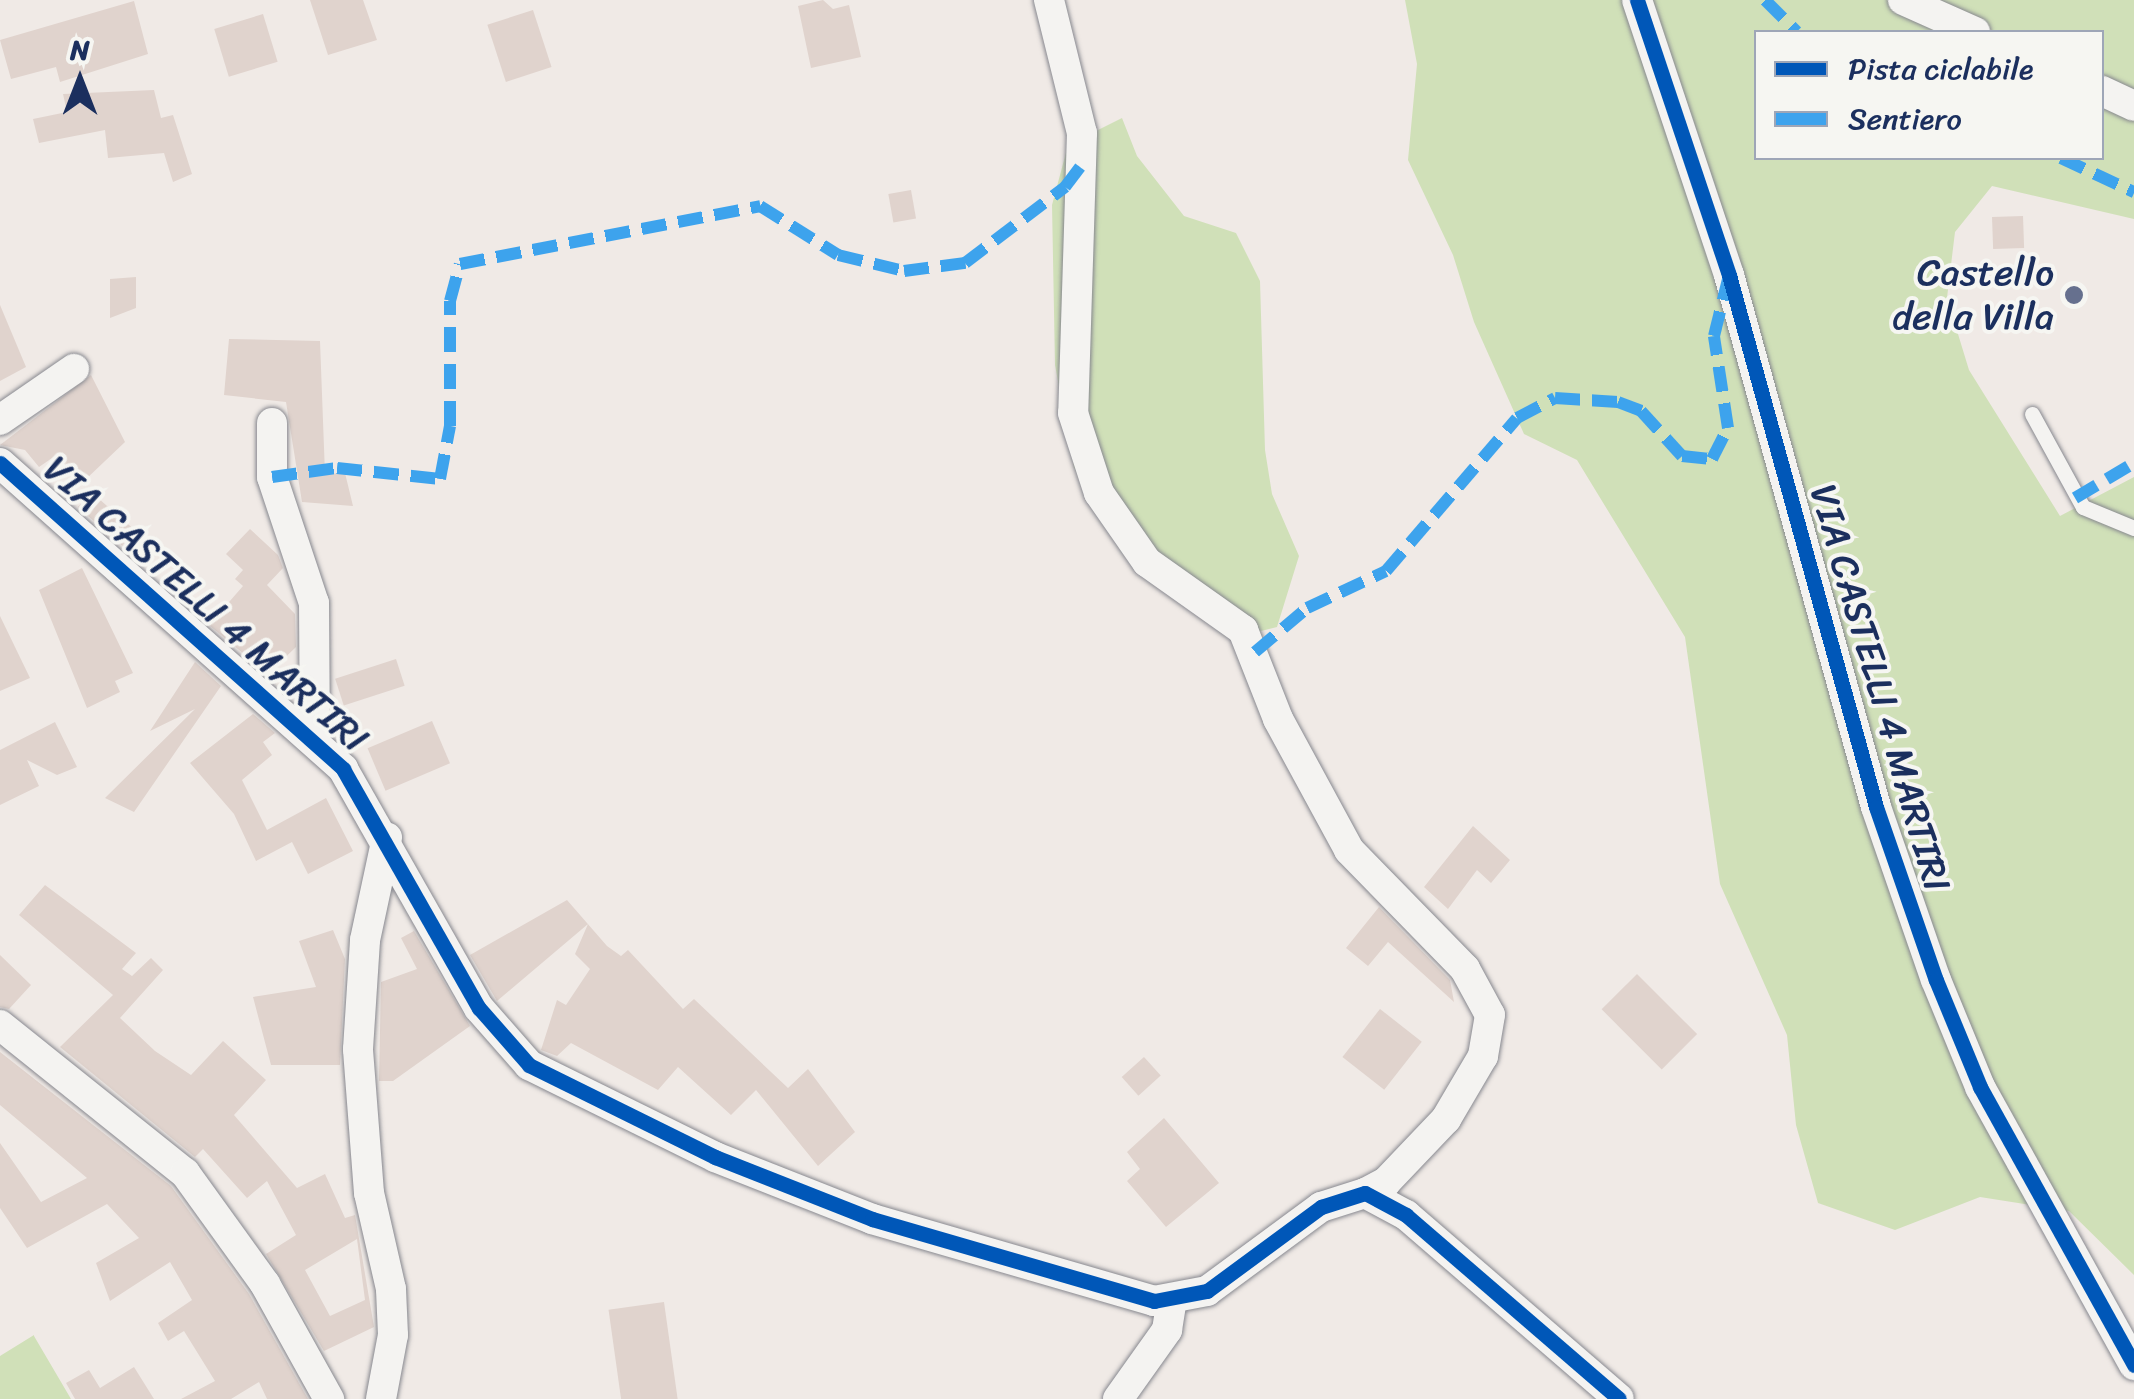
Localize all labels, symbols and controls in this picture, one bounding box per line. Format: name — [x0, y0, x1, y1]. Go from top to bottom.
text: N — [70, 25, 90, 74]
north arrow — [30, 30, 130, 130]
legend — [1754, 30, 2104, 160]
text: Pista ciclabile — [1848, 42, 2033, 96]
text: Sentiero — [1848, 92, 1962, 146]
place label: Castello della Villa — [1890, 250, 2054, 340]
marker: Castello della Villa — [2063, 284, 2085, 306]
street label: VIA CASTELLI 4 MARTIRI — [35, 447, 377, 761]
street label: VIA CASTELLI 4 MARTIRI — [1800, 480, 1960, 896]

